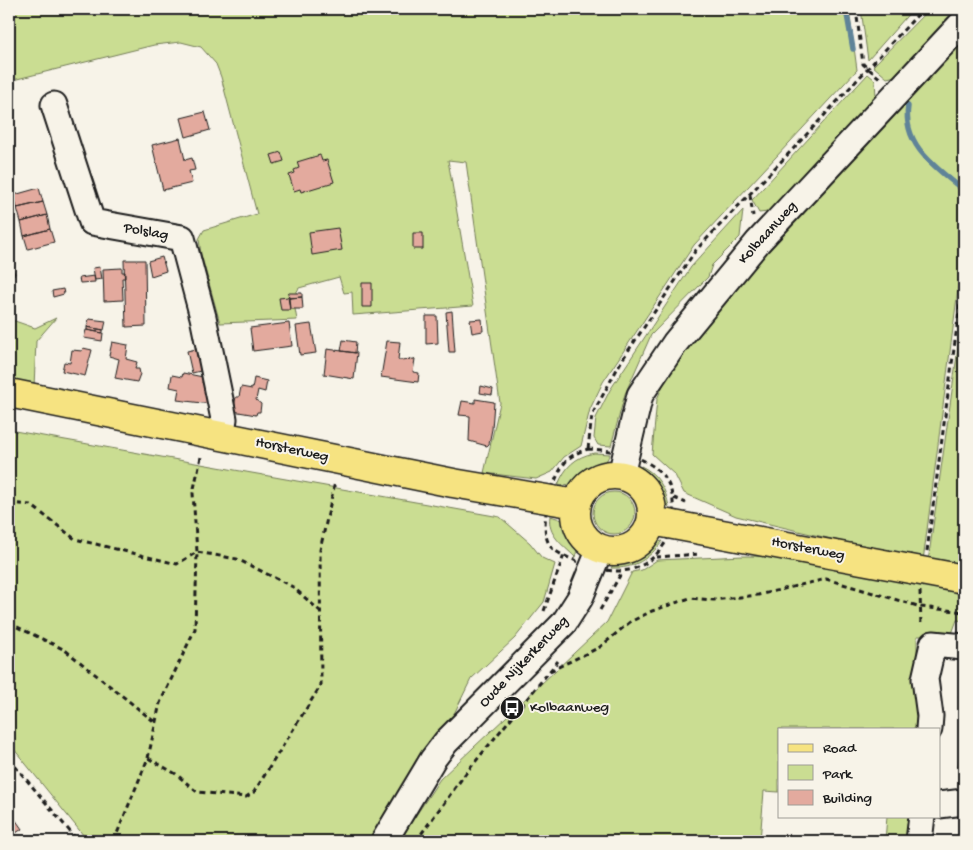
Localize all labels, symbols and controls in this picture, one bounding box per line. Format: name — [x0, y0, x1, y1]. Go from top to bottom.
street label: Kolbaanweg — [735, 198, 801, 268]
street label: Polslag — [121, 219, 170, 245]
street label: Horsterweg — [254, 433, 330, 467]
street label: Horsterweg — [770, 533, 846, 565]
street label: Oude Nijkerkerweg — [476, 612, 572, 712]
bus stop icon: Kolbaanweg — [499, 695, 525, 721]
place label: Kolbaanweg — [530, 699, 609, 717]
legend — [778, 728, 940, 818]
text: Road — [823, 740, 857, 758]
text: Park — [822, 766, 853, 784]
text: Building — [822, 790, 872, 808]

